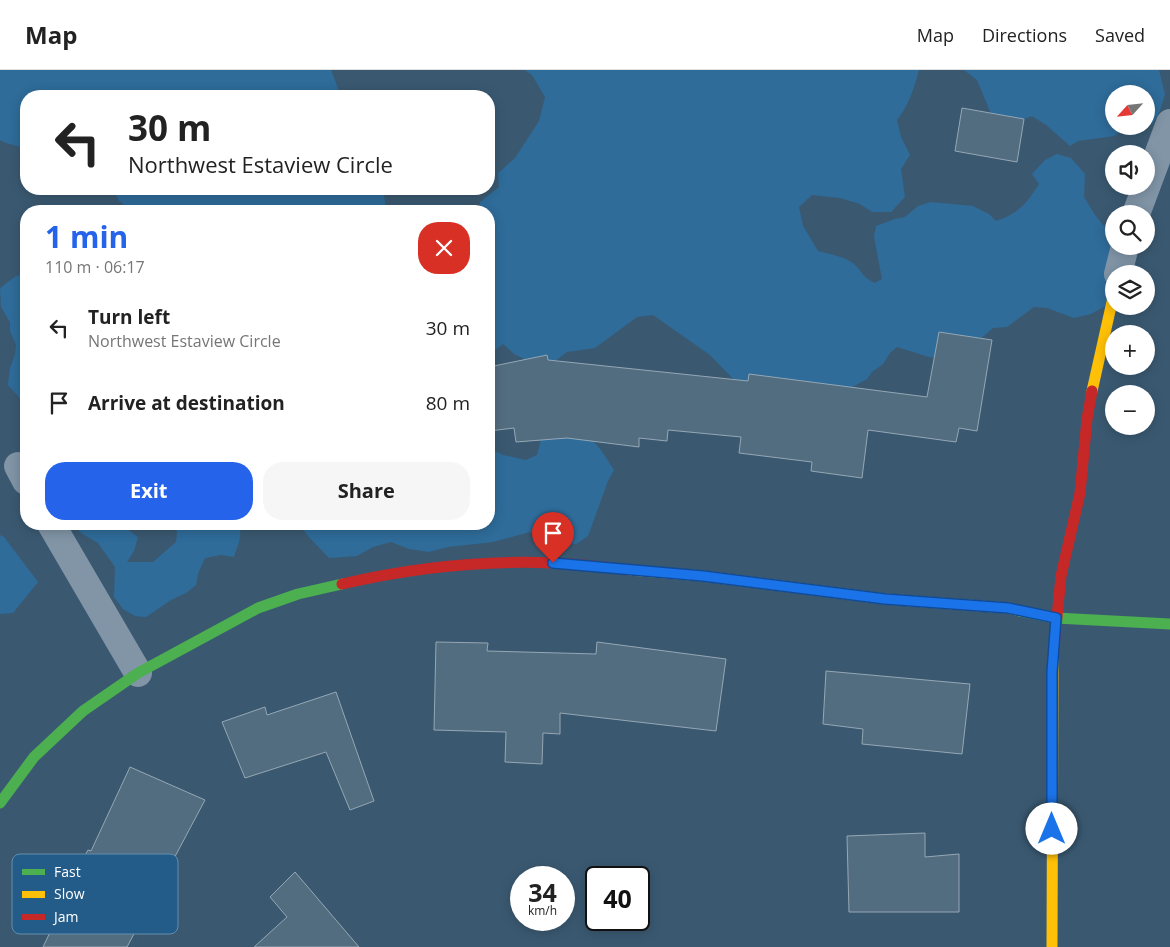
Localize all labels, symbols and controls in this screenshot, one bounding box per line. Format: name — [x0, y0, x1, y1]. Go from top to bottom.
text: Map — [25, 18, 77, 51]
text: Map — [917, 23, 954, 47]
text: Directions — [982, 23, 1067, 47]
text: Saved — [1095, 23, 1145, 47]
north arrow — [1105, 85, 1155, 135]
map controls — [1105, 85, 1155, 435]
text: 30 m — [128, 104, 211, 151]
icon: left — [45, 110, 110, 175]
button: sound — [1105, 145, 1155, 195]
text: Northwest Estaview Circle — [128, 149, 393, 179]
button: search — [1105, 205, 1155, 255]
text: 1 min — [45, 216, 128, 257]
button: close — [418, 222, 470, 274]
text: 110 m · 06:17 — [45, 256, 145, 278]
button: layers — [1105, 265, 1155, 315]
text: Turn left — [88, 304, 170, 330]
icon: left — [45, 314, 73, 342]
text: 30 m — [426, 315, 470, 341]
button: + — [1105, 325, 1155, 375]
text: Northwest Estaview Circle — [88, 330, 281, 352]
button: − — [1105, 385, 1155, 435]
icon: arrive — [45, 389, 73, 417]
text: Arrive at destination — [88, 390, 285, 416]
text: 80 m — [426, 390, 470, 416]
button: Exit — [45, 462, 253, 520]
button: Share — [263, 462, 470, 520]
pin — [532, 512, 574, 563]
icon: arrive — [539, 519, 567, 547]
position arrow — [1025, 802, 1077, 854]
legend — [12, 854, 178, 934]
text: Fast — [54, 862, 81, 881]
speed limit sign: 40 — [585, 866, 650, 931]
text: 34 — [528, 875, 557, 909]
text: Slow — [54, 884, 85, 903]
text: km/h — [528, 902, 557, 919]
text: Jam — [52, 907, 79, 926]

